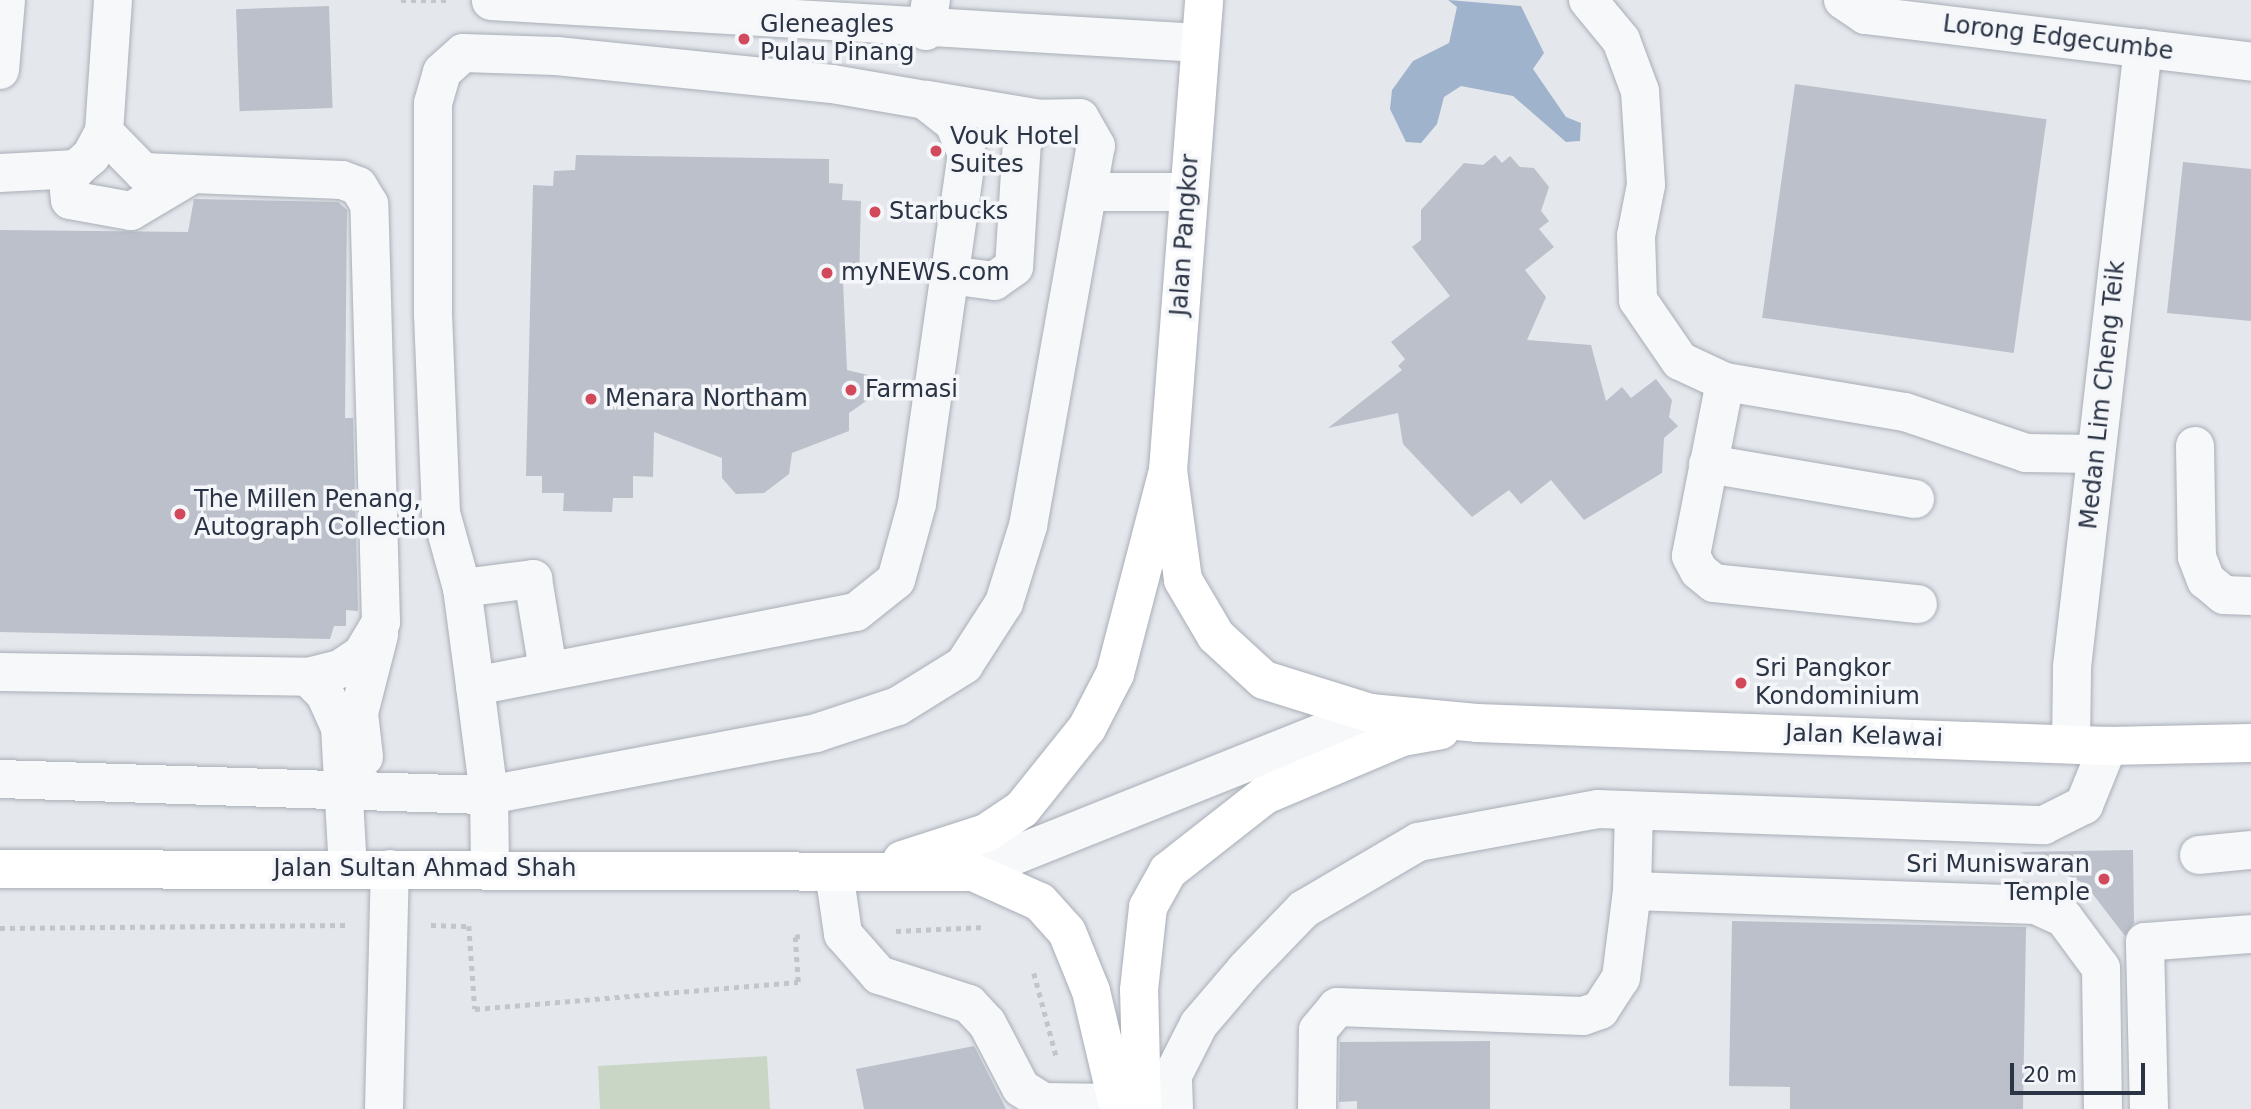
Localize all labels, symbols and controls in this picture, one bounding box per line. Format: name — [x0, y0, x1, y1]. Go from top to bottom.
street label: Lorong Edgecumbe — [1941, 10, 2175, 66]
place label: Gleneagles Pulau Pinang — [760, 11, 914, 67]
marker: Gleneagles Pulau Pinang — [734, 29, 754, 49]
place label: Vouk Hotel Suites — [950, 123, 1080, 179]
marker: Vouk Hotel Suites — [928, 143, 944, 159]
street label: Jalan Pangkor — [1165, 153, 1205, 317]
place label: Starbucks — [889, 198, 1008, 226]
marker: Starbucks — [867, 204, 883, 220]
place label: myNEWS.com — [841, 259, 1010, 287]
street label: Medan Lim Cheng Teik — [2075, 259, 2131, 531]
marker: myNEWS.com — [819, 265, 835, 281]
place label: Farmasi — [865, 376, 958, 404]
marker: Farmasi — [843, 382, 859, 398]
place label: Menara Northam — [605, 385, 808, 413]
marker: Menara Northam — [583, 391, 599, 407]
place label: The Millen Penang, Autograph Collection — [194, 486, 446, 542]
marker: The Millen Penang, Autograph Collection — [172, 506, 188, 522]
place label: Sri Pangkor Kondominium — [1755, 655, 1920, 711]
marker: Sri Pangkor Kondominium — [1733, 675, 1749, 691]
street label: Jalan Kelawai — [1785, 719, 1943, 753]
place label: Sri Muniswaran Temple — [1906, 851, 2090, 907]
street label: Jalan Sultan Ahmad Shah — [273, 855, 577, 883]
marker: Sri Muniswaran Temple — [2096, 871, 2112, 887]
scale bar — [2013, 1050, 2148, 1094]
text: 20 m — [2023, 1063, 2077, 1087]

